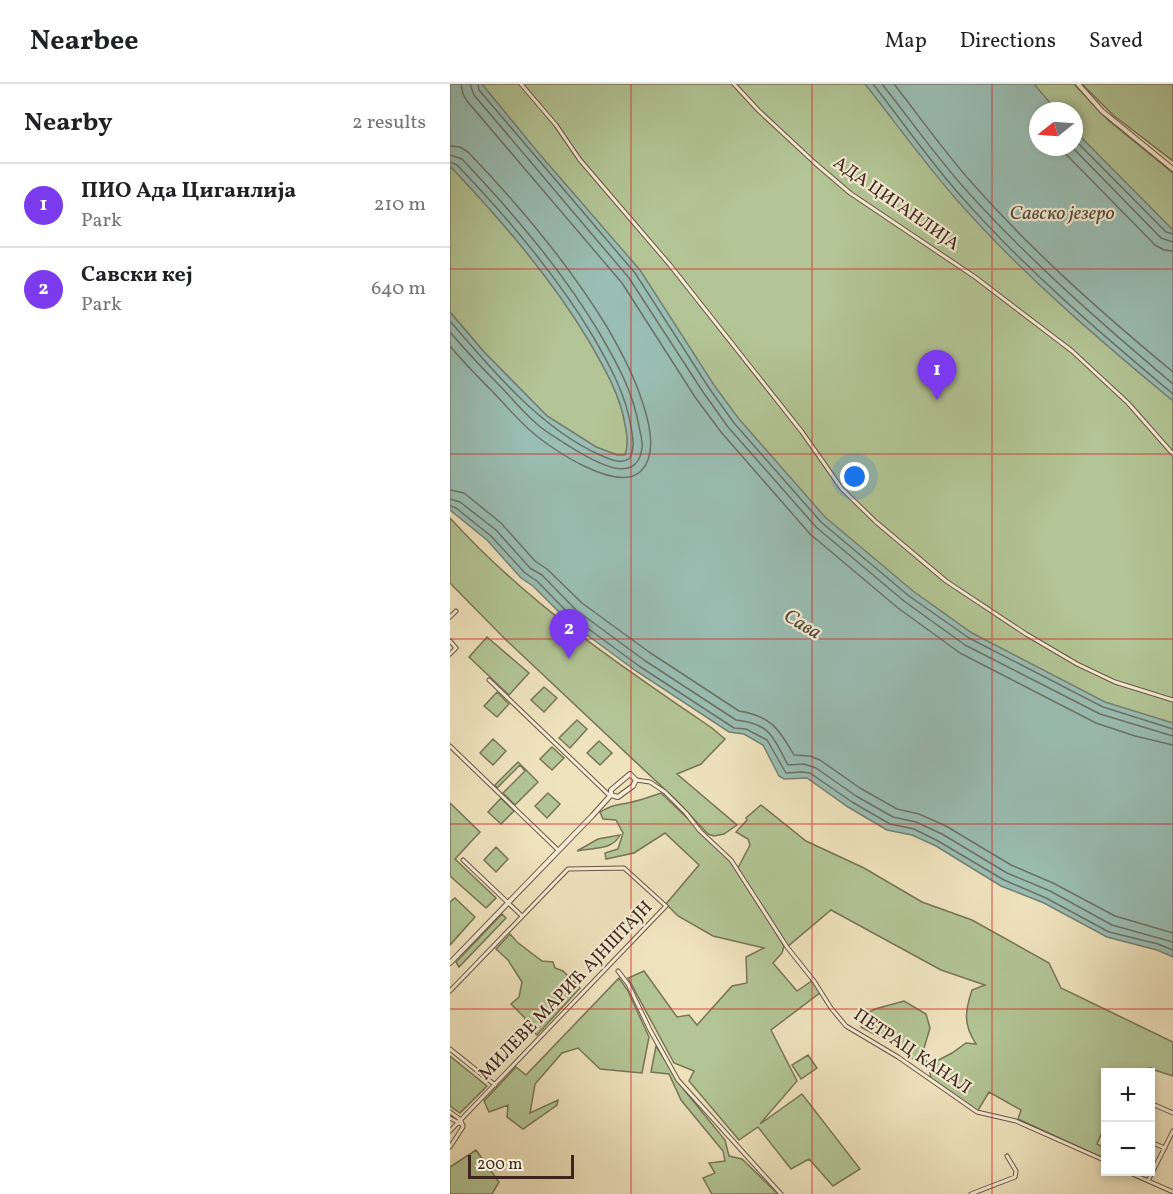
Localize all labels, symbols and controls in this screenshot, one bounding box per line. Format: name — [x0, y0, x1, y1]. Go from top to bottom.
text: Nearbee — [30, 22, 139, 61]
text: Map — [885, 27, 927, 56]
text: Directions — [960, 27, 1056, 56]
text: Saved — [1089, 27, 1143, 56]
north arrow — [1029, 102, 1083, 156]
text: Nearby — [24, 105, 113, 141]
text: 2 results — [352, 109, 426, 137]
street label: АДА ЦИГАНЛИЈА — [828, 151, 965, 257]
text: ПИО Ада Циганлија — [81, 176, 296, 207]
text: 1 — [39, 191, 48, 219]
text: 210 m — [374, 191, 426, 219]
water label: Савско језеро — [1009, 200, 1115, 228]
text: Park — [81, 207, 122, 235]
text: Савски кеј — [81, 260, 193, 291]
text: 2 — [38, 275, 49, 303]
text: 640 m — [371, 275, 426, 303]
text: Park — [81, 291, 122, 319]
pin: 1 — [918, 350, 956, 400]
your location — [840, 462, 869, 491]
water label: Сава — [778, 603, 826, 647]
pin: 2 — [550, 610, 588, 659]
street label: МИЛЕВЕ МАРИЋ АЈНШТАЈН — [473, 896, 659, 1086]
street label: ПЕТРАЦ КАНАЛ — [848, 1003, 976, 1101]
map controls — [1101, 1068, 1155, 1176]
button: + — [1101, 1068, 1155, 1122]
button: − — [1101, 1122, 1155, 1176]
scale bar — [468, 1152, 574, 1180]
text: 200 m — [477, 1154, 522, 1176]

